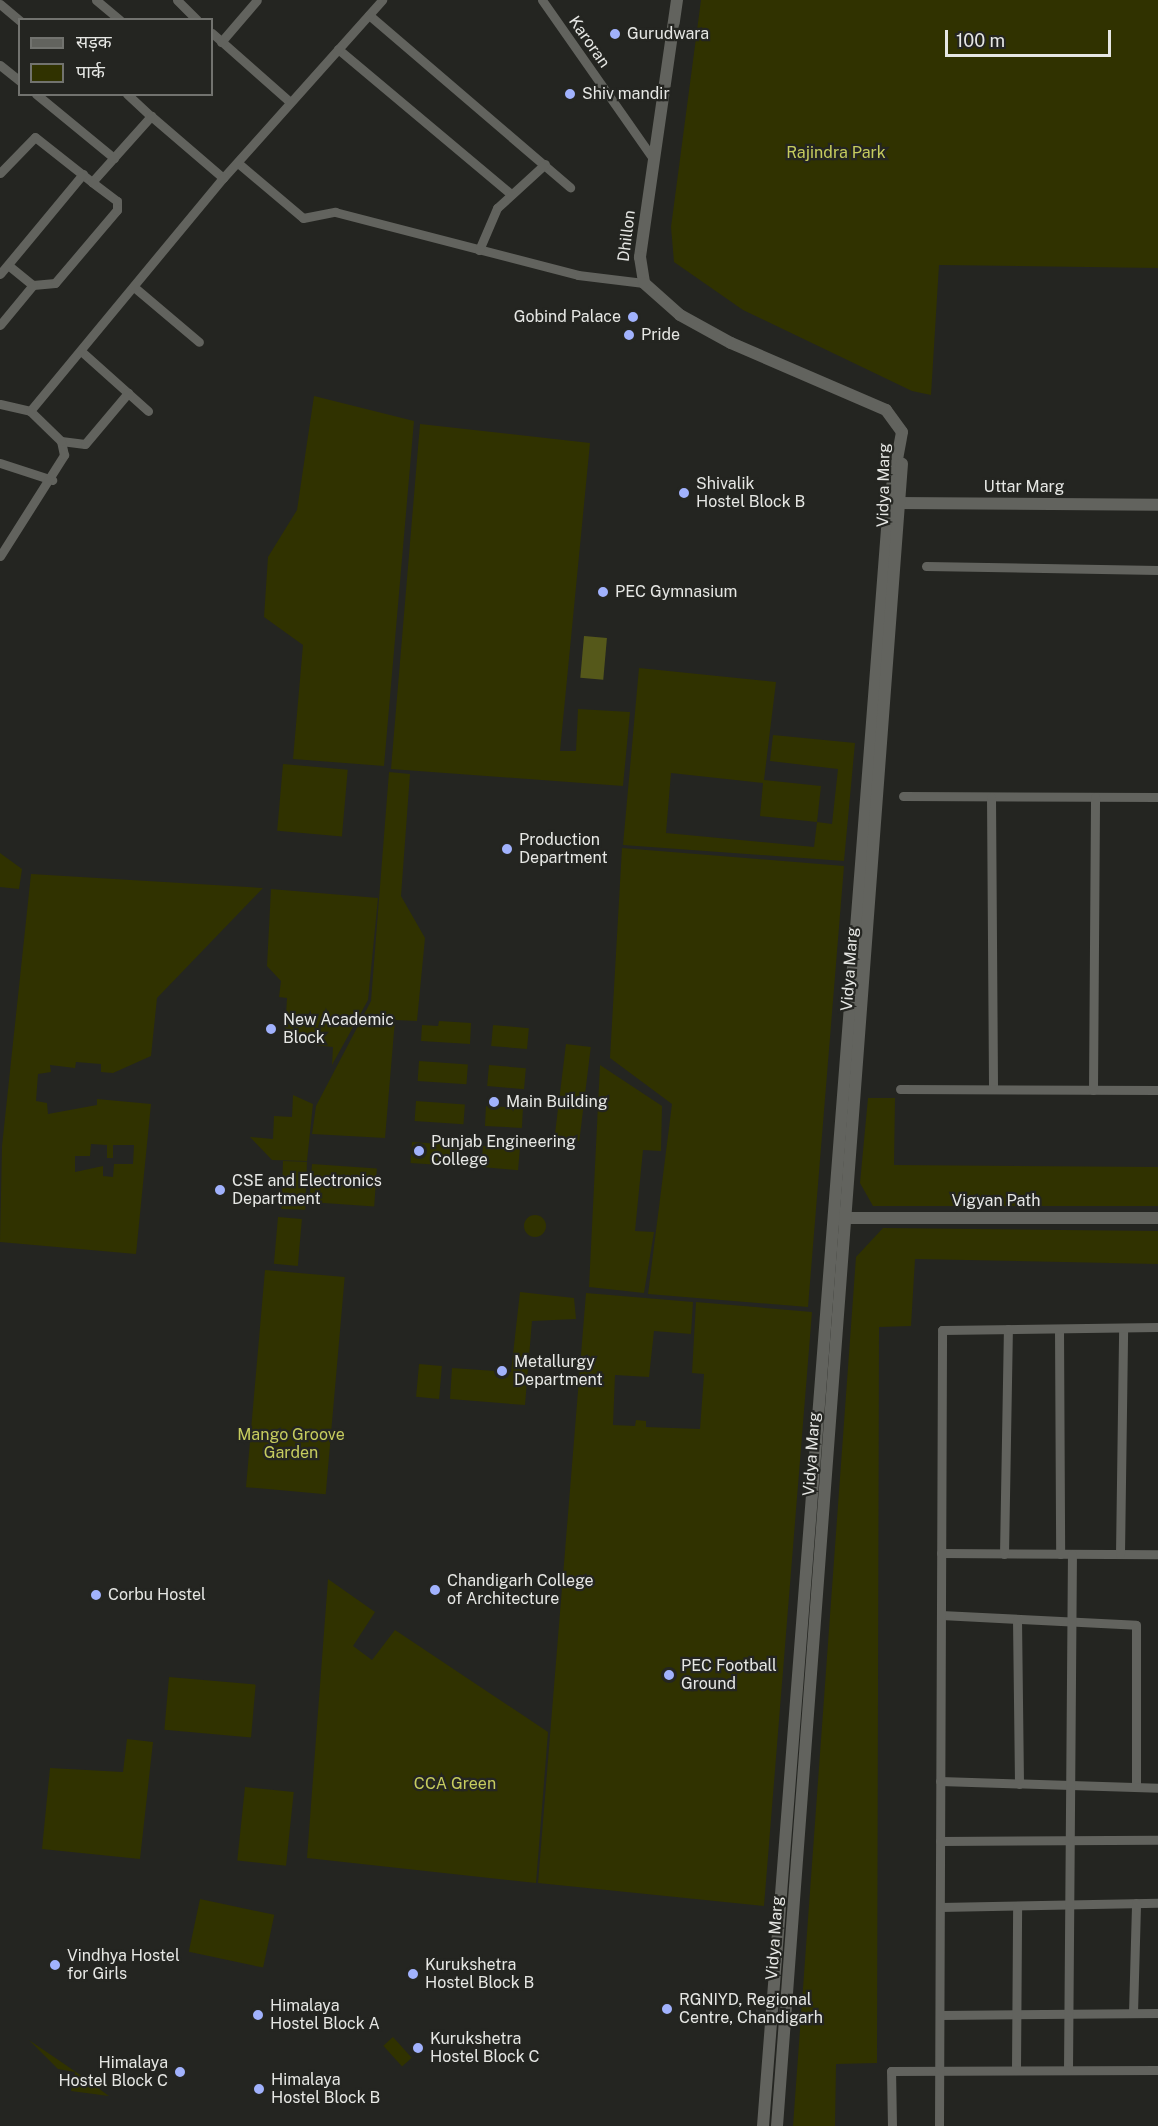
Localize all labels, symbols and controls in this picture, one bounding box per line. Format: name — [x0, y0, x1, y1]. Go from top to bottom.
street label: Karoran — [564, 12, 614, 72]
legend — [18, 18, 213, 96]
scale bar — [948, 18, 1114, 56]
place label: Gurudwara — [627, 24, 709, 44]
marker: Gurudwara — [608, 27, 622, 41]
text: 100 m — [956, 30, 1005, 51]
text: सड़क — [76, 31, 112, 52]
text: पार्क — [76, 61, 105, 82]
place label: Shiv mandir — [582, 84, 670, 104]
marker: Shiv mandir — [563, 87, 577, 101]
park label: Rajindra Park — [786, 143, 886, 163]
street label: Dhillon — [614, 209, 640, 263]
place label: Gobind Palace — [514, 307, 621, 327]
marker: Gobind Palace — [626, 310, 640, 324]
place label: Pride — [641, 325, 680, 345]
marker: Pride — [622, 328, 636, 342]
street label: Vidya Marg — [874, 443, 894, 527]
place label: Shivalik Hostel Block B — [696, 474, 805, 512]
street label: Uttar Marg — [984, 477, 1064, 497]
marker: Shivalik Hostel Block B — [677, 486, 691, 500]
place label: PEC Gymnasium — [615, 582, 737, 602]
marker: PEC Gymnasium — [596, 585, 610, 599]
place label: Production Department — [519, 830, 608, 868]
marker: Production Department — [500, 842, 514, 856]
street label: Vidya Marg — [837, 926, 863, 1012]
place label: New Academic Block — [283, 1010, 394, 1048]
marker: New Academic Block — [264, 1022, 278, 1036]
place label: Main Building — [506, 1092, 608, 1112]
marker: Main Building — [487, 1095, 501, 1109]
place label: Punjab Engineering College — [431, 1132, 576, 1170]
marker: Punjab Engineering College — [412, 1144, 426, 1158]
place label: CSE and Electronics Department — [232, 1171, 382, 1209]
marker: CSE and Electronics Department — [213, 1183, 227, 1197]
street label: Vigyan Path — [952, 1191, 1040, 1211]
place label: Metallurgy Department — [514, 1352, 603, 1390]
marker: Metallurgy Department — [495, 1364, 509, 1378]
street label: Vidya Marg — [799, 1411, 825, 1497]
park label: Mango Groove Garden — [237, 1425, 345, 1463]
place label: Chandigarh College of Architecture — [447, 1571, 594, 1609]
marker: Chandigarh College of Architecture — [428, 1583, 442, 1597]
place label: Corbu Hostel — [108, 1585, 206, 1605]
marker: Corbu Hostel — [89, 1588, 103, 1602]
place label: PEC Football Ground — [681, 1656, 777, 1694]
marker: PEC Football Ground — [662, 1668, 676, 1682]
park label: CCA Green — [414, 1774, 496, 1794]
street label: Vidya Marg — [762, 1895, 788, 1981]
place label: Vindhya Hostel for Girls — [67, 1946, 180, 1984]
place label: Kurukshetra Hostel Block B — [425, 1955, 534, 1993]
marker: Vindhya Hostel for Girls — [48, 1958, 62, 1972]
marker: Kurukshetra Hostel Block B — [406, 1967, 420, 1981]
place label: RGNIYD, Regional Centre, Chandigarh — [679, 1990, 823, 2028]
place label: Himalaya Hostel Block A — [270, 1996, 380, 2034]
marker: RGNIYD, Regional Centre, Chandigarh — [660, 2002, 674, 2016]
marker: Himalaya Hostel Block A — [251, 2008, 265, 2022]
place label: Kurukshetra Hostel Block C — [430, 2029, 540, 2067]
marker: Kurukshetra Hostel Block C — [411, 2041, 425, 2055]
place label: Himalaya Hostel Block C — [58, 2053, 168, 2091]
marker: Himalaya Hostel Block C — [173, 2065, 187, 2079]
place label: Himalaya Hostel Block B — [271, 2070, 380, 2108]
marker: Himalaya Hostel Block B — [252, 2082, 266, 2096]

